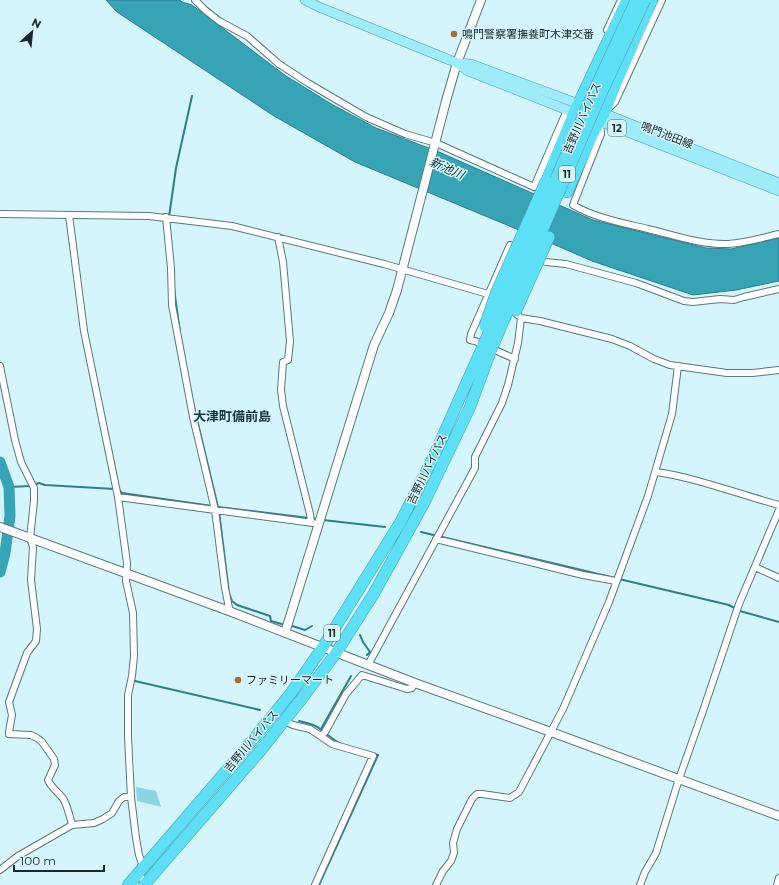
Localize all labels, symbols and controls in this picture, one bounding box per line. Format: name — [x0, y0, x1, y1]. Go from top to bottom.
north arrow — [12, 12, 52, 52]
text: N — [29, 15, 44, 31]
place label: 鳴門警察署撫養町木津交番 — [462, 27, 594, 41]
marker: 鳴門警察署撫養町木津交番 — [449, 29, 459, 39]
street label: 吉野川バイパス — [560, 80, 604, 156]
street label: 鳴門池田線 — [639, 119, 695, 151]
road number: 12 — [608, 120, 626, 136]
water label: 新池川 — [427, 154, 468, 183]
road number: 11 — [559, 166, 575, 182]
district label: 大津町備前島 — [193, 408, 271, 424]
street label: 吉野川バイパス — [404, 431, 450, 507]
road number: 11 — [324, 625, 340, 641]
place label: ファミリーマート — [246, 673, 334, 687]
marker: ファミリーマート — [233, 675, 243, 685]
street label: 吉野川バイパス — [221, 707, 281, 775]
scale bar — [14, 847, 104, 873]
text: 100 m — [20, 853, 56, 868]

